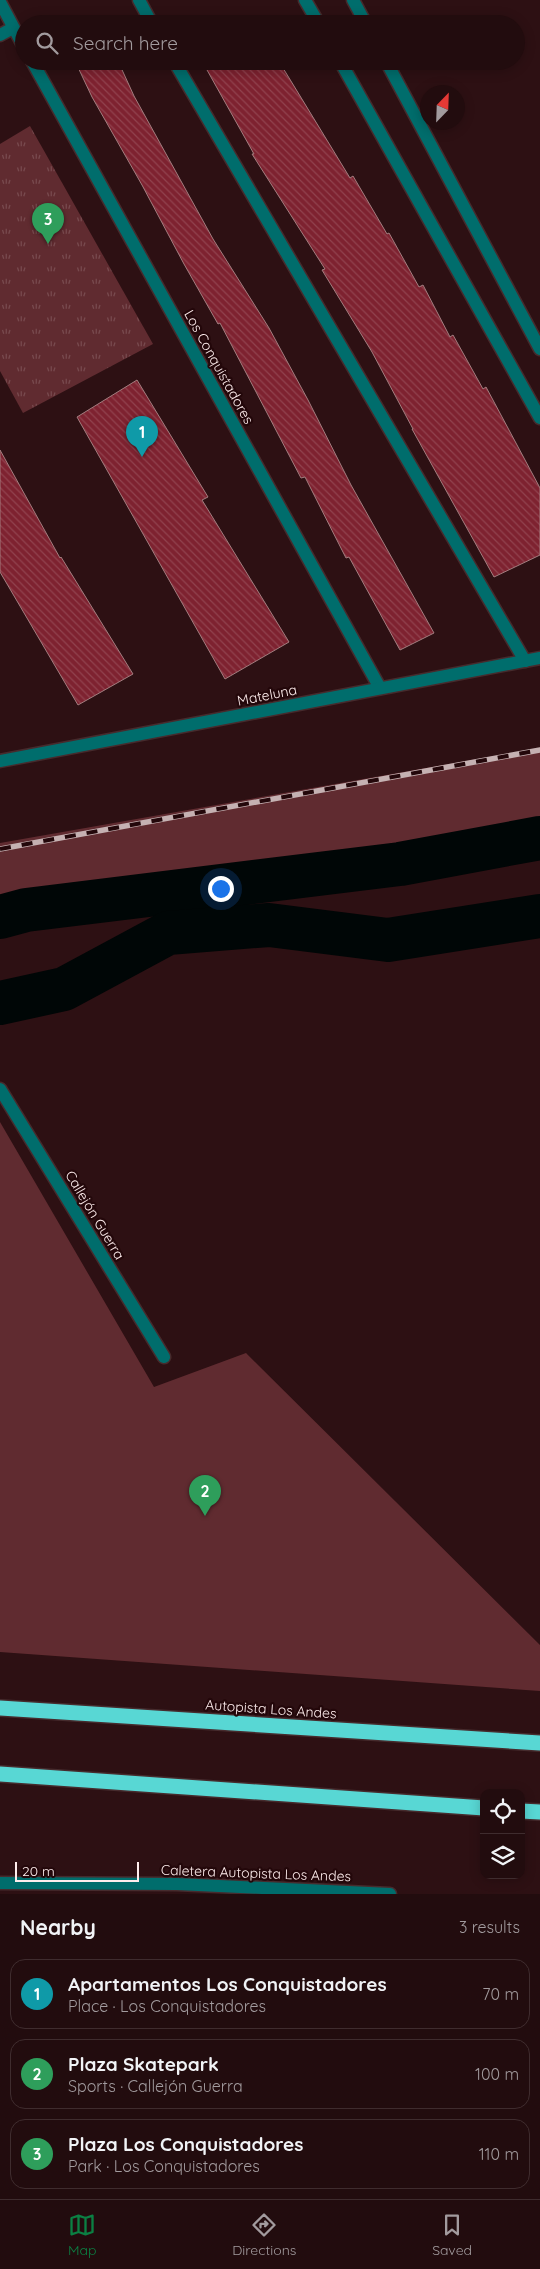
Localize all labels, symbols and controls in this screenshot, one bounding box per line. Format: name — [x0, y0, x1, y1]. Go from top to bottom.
search box — [15, 15, 525, 70]
icon: search — [33, 29, 61, 57]
text: Search here — [73, 31, 178, 55]
north arrow — [420, 85, 465, 130]
pin: 3 — [32, 203, 64, 244]
street label: Los Conquistadores — [180, 307, 258, 427]
pin: 1 — [126, 416, 158, 457]
street label: Mateluna — [236, 680, 298, 710]
your location — [208, 876, 234, 902]
street label: Callejón Guerra — [61, 1167, 129, 1263]
pin: 2 — [189, 1475, 221, 1516]
street label: Autopista Los Andes — [205, 1695, 337, 1723]
map controls — [480, 1789, 525, 1879]
button: locate — [480, 1789, 525, 1834]
button: layers — [480, 1834, 525, 1879]
scale bar — [15, 1859, 139, 1882]
street label: Caletera Autopista Los Andes — [161, 1861, 351, 1885]
text: 20 m — [22, 1862, 55, 1880]
text: Nearby — [20, 1914, 96, 1940]
text: 3 results — [459, 1917, 520, 1937]
text: Apartamentos Los Conquistadores — [68, 1972, 387, 1996]
text: 1 — [34, 1984, 40, 2004]
text: 70 m — [482, 1984, 519, 2004]
text: Place · Los Conquistadores — [68, 1996, 266, 2016]
text: Plaza Skatepark — [68, 2052, 219, 2076]
text: 2 — [32, 2064, 42, 2084]
text: 100 m — [475, 2064, 519, 2084]
text: Sports · Callejón Guerra — [68, 2076, 243, 2096]
text: Plaza Los Conquistadores — [68, 2132, 304, 2156]
text: 3 — [33, 2144, 41, 2164]
text: 110 m — [479, 2144, 519, 2164]
text: Park · Los Conquistadores — [68, 2156, 260, 2176]
tab: Map — [68, 2211, 96, 2259]
tab: Directions — [232, 2211, 296, 2259]
tab: Saved — [432, 2211, 472, 2259]

